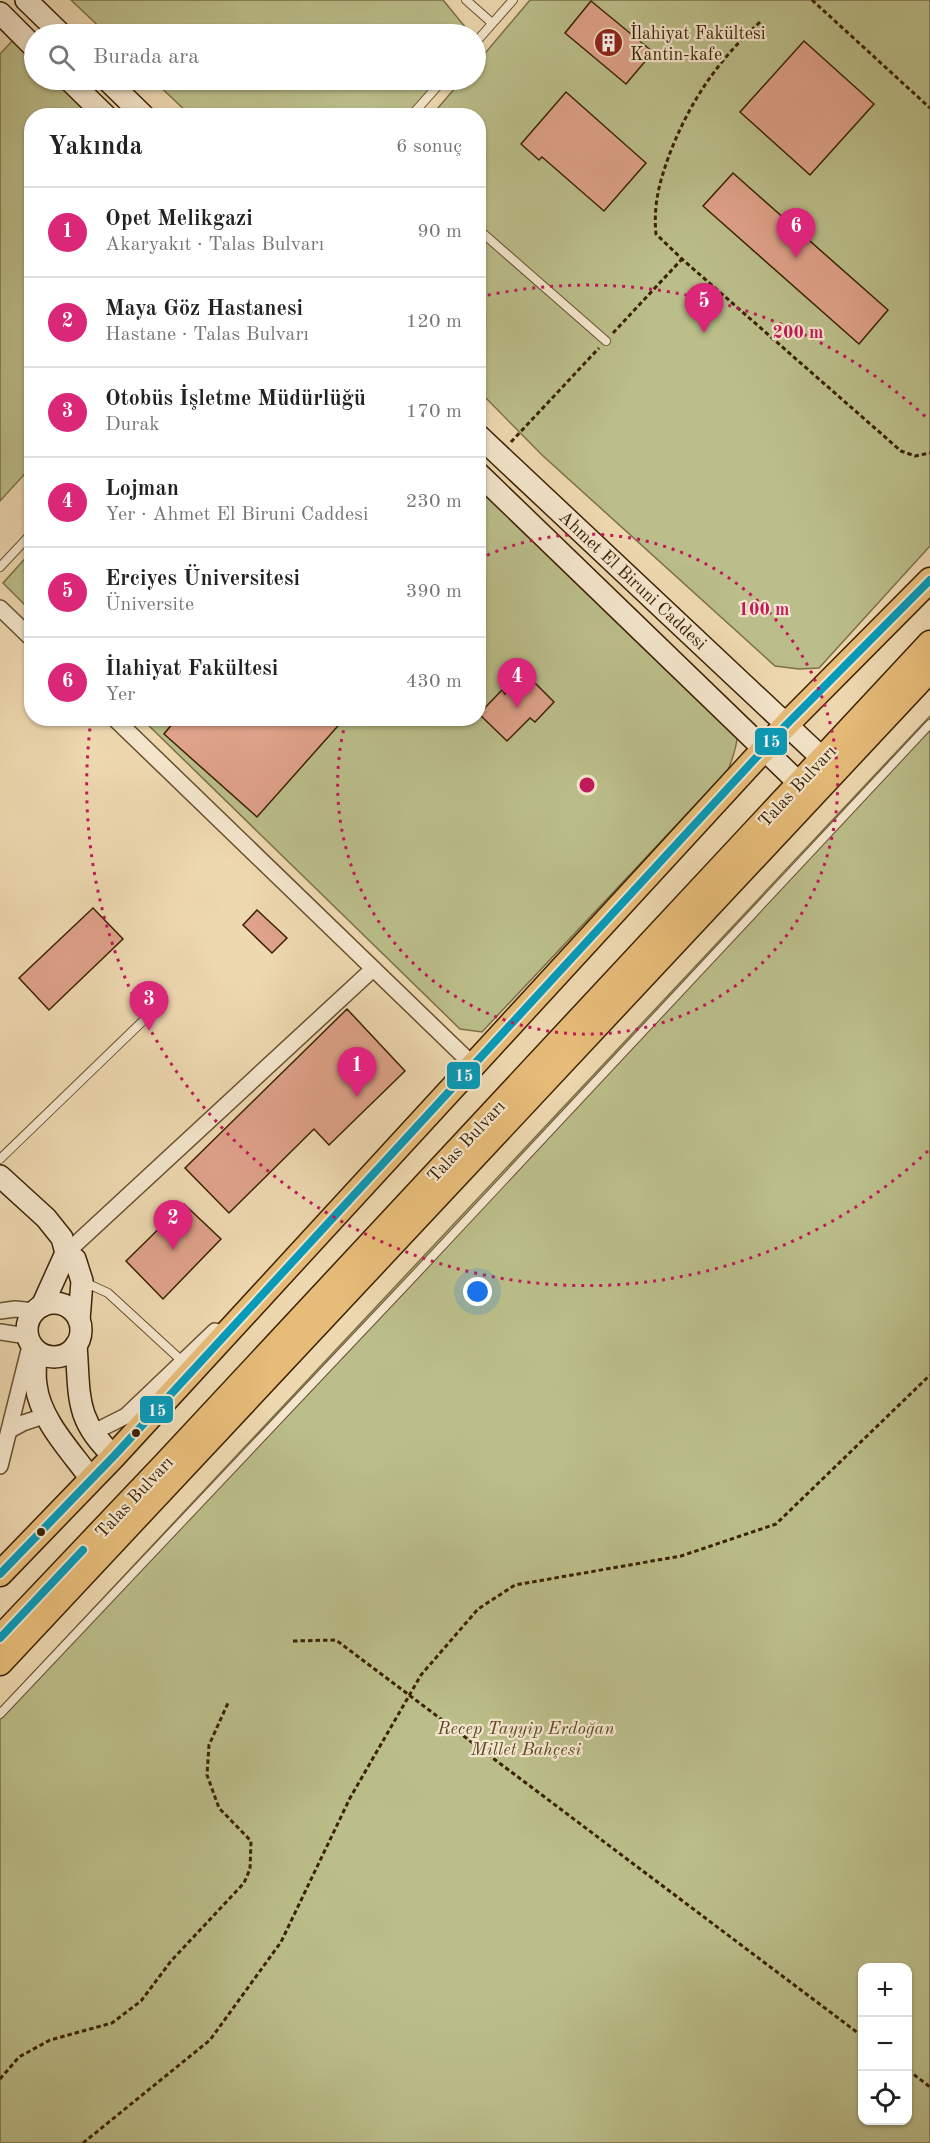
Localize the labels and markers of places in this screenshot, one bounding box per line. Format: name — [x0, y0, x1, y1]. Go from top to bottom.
place label: İlahiyat Fakültesi Kantin-kafe — [630, 22, 766, 64]
building icon: İlahiyat Fakültesi Kantin-kafe — [593, 27, 625, 59]
pin: 6 — [776, 208, 816, 258]
pin: 5 — [684, 284, 724, 333]
pin: 4 — [498, 658, 536, 708]
centre of rings — [577, 775, 597, 795]
pin: 3 — [130, 982, 168, 1031]
pin: 1 — [338, 1048, 376, 1097]
pin: 2 — [154, 1200, 192, 1250]
unlabelled marker — [130, 1427, 142, 1439]
unlabelled marker — [35, 1526, 47, 1538]

